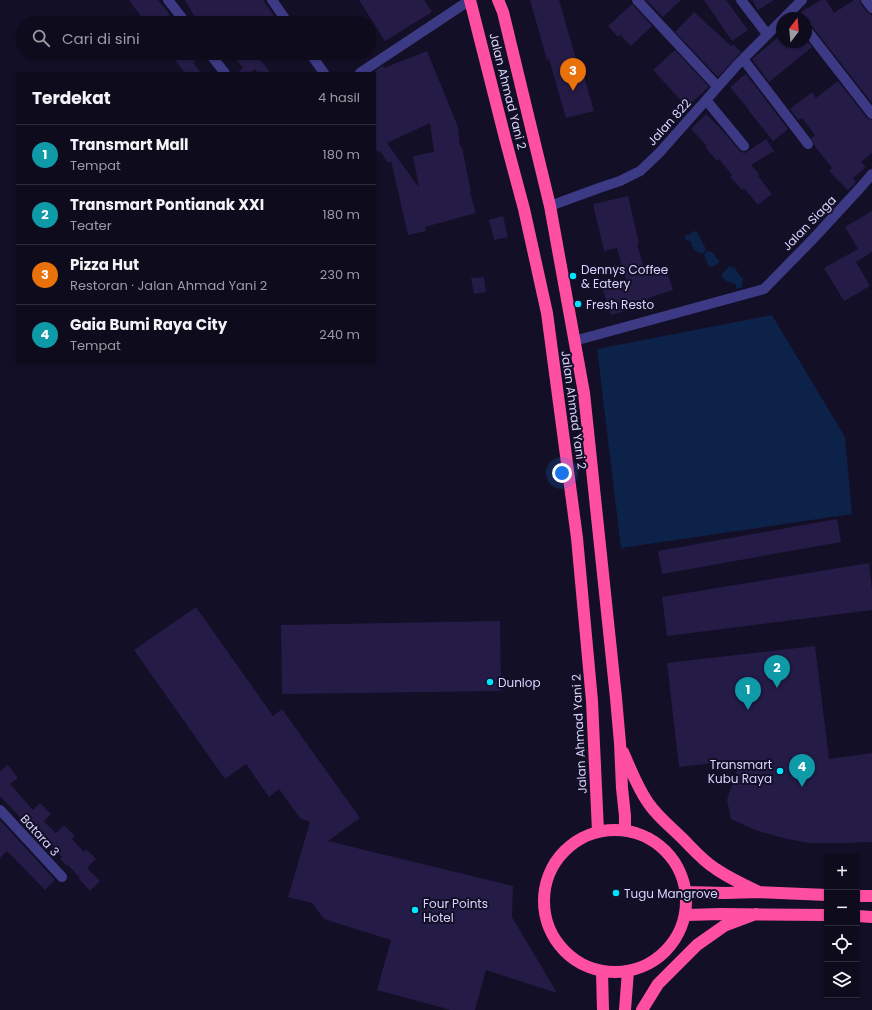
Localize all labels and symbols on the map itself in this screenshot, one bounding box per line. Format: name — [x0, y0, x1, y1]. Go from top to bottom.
north arrow — [776, 12, 812, 48]
street label: Jalan Ahmad Yani 2 — [485, 31, 531, 151]
pin: 3 — [560, 58, 586, 91]
street label: Jalan 822 — [643, 95, 695, 149]
street label: Jalan Siaga — [778, 192, 840, 254]
place label: Dennys Coffee & Eatery — [581, 261, 668, 292]
marker: Dennys Coffee & Eatery — [568, 271, 578, 281]
place label: Fresh Resto — [586, 296, 654, 313]
marker: Fresh Resto — [573, 299, 583, 309]
street label: Jalan Ahmad Yani 2 — [557, 349, 591, 471]
your location — [552, 463, 572, 483]
pin: 2 — [764, 655, 790, 688]
place label: Dunlop — [498, 674, 541, 691]
street label: Jalan Ahmad Yani 2 — [567, 674, 591, 794]
marker: Dunlop — [485, 677, 495, 687]
pin: 1 — [735, 677, 761, 710]
pin: 4 — [789, 754, 815, 787]
place label: Transmart Kubu Raya — [708, 756, 772, 787]
marker: Transmart Kubu Raya — [775, 766, 785, 776]
street label: Batara 3 — [17, 810, 63, 860]
place label: Tugu Mangrove — [624, 885, 718, 902]
marker: Tugu Mangrove — [611, 888, 621, 898]
place label: Four Points Hotel — [423, 895, 488, 926]
marker: Four Points Hotel — [410, 905, 420, 915]

